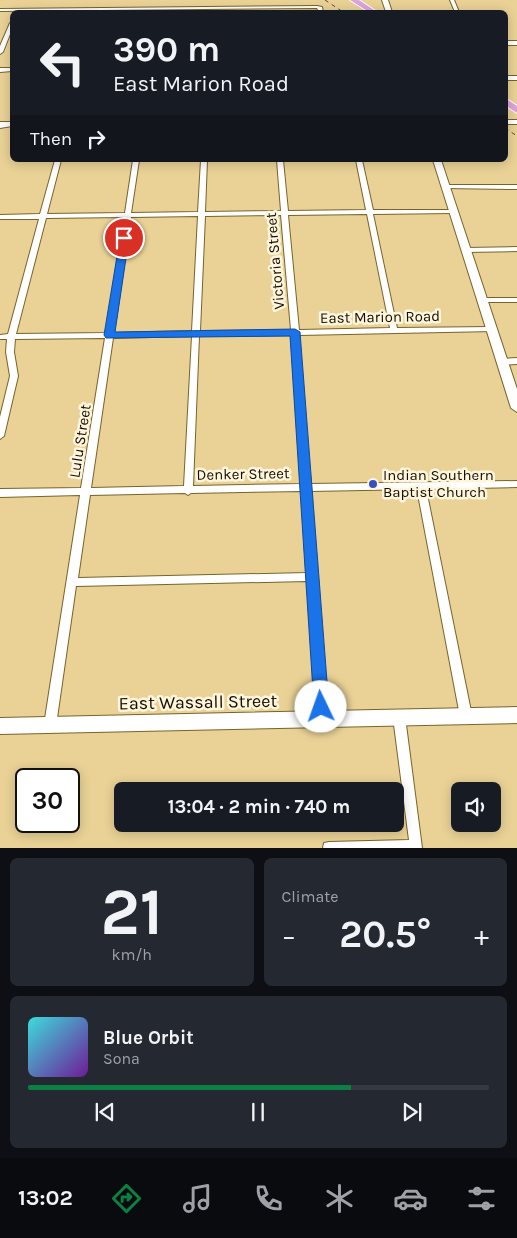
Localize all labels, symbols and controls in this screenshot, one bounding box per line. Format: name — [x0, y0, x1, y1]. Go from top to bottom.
text: 390 m — [113, 29, 220, 70]
icon: left — [30, 30, 95, 95]
text: East Marion Road — [113, 71, 289, 97]
icon: right — [82, 125, 110, 153]
text: Then — [30, 128, 72, 150]
street label: Victoria Street — [262, 211, 288, 310]
pin — [103, 217, 145, 259]
icon: arrive — [110, 224, 138, 252]
street label: East Marion Road — [320, 307, 440, 327]
street label: Lulu Street — [65, 403, 95, 479]
street label: Denker Street — [196, 464, 290, 484]
place label: Indian Southern Baptist Church — [383, 466, 494, 501]
marker: Indian Southern Baptist Church — [367, 478, 379, 490]
position arrow — [294, 680, 346, 732]
street label: East Wassall Street — [119, 690, 278, 714]
speed limit sign: 30 — [15, 768, 80, 833]
map controls — [451, 782, 501, 832]
button: sound — [451, 782, 501, 832]
text: 13:04 · 2 min · 740 m — [168, 796, 350, 818]
text: 21 — [101, 874, 163, 950]
text: Climate — [282, 887, 339, 906]
text: 20.5° — [339, 912, 431, 957]
text: − — [282, 919, 296, 952]
text: + — [474, 919, 489, 952]
text: km/h — [111, 945, 152, 964]
text: Blue Orbit — [103, 1027, 194, 1049]
text: Sona — [103, 1049, 140, 1068]
icon: previous — [91, 1098, 119, 1126]
icon: pause — [244, 1098, 272, 1126]
icon: next — [398, 1098, 426, 1126]
icon: directions — [109, 1181, 144, 1216]
icon: music — [180, 1181, 215, 1216]
icon: phone — [251, 1181, 286, 1216]
icon: climate — [322, 1181, 357, 1216]
icon: car — [393, 1181, 428, 1216]
icon: filters — [464, 1181, 499, 1216]
text: 13:02 — [18, 1185, 73, 1211]

